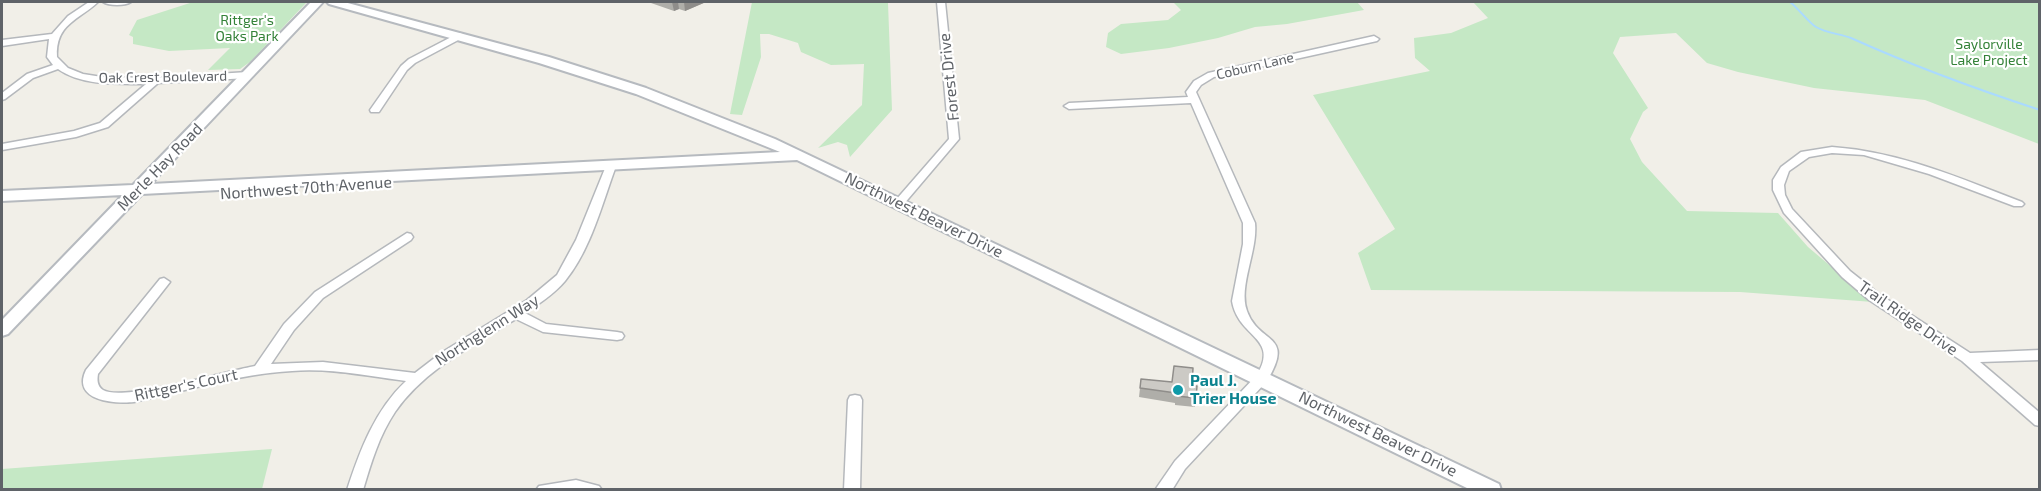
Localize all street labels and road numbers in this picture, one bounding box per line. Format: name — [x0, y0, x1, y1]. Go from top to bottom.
street label: Forest Drive — [935, 32, 963, 122]
street label: Coburn Lane — [1214, 49, 1296, 83]
street label: Oak Crest Boulevard — [99, 67, 227, 87]
street label: Merle Hay Road — [113, 119, 207, 215]
street label: Northwest Beaver Drive — [842, 168, 1006, 262]
street label: Northwest 70th Avenue — [219, 172, 393, 204]
street label: Trail Ridge Drive — [1854, 276, 1962, 360]
street label: Northglenn Way — [432, 290, 542, 370]
street label: Rittger's Court — [133, 365, 239, 405]
street label: Northwest Beaver Drive — [1296, 387, 1460, 481]

